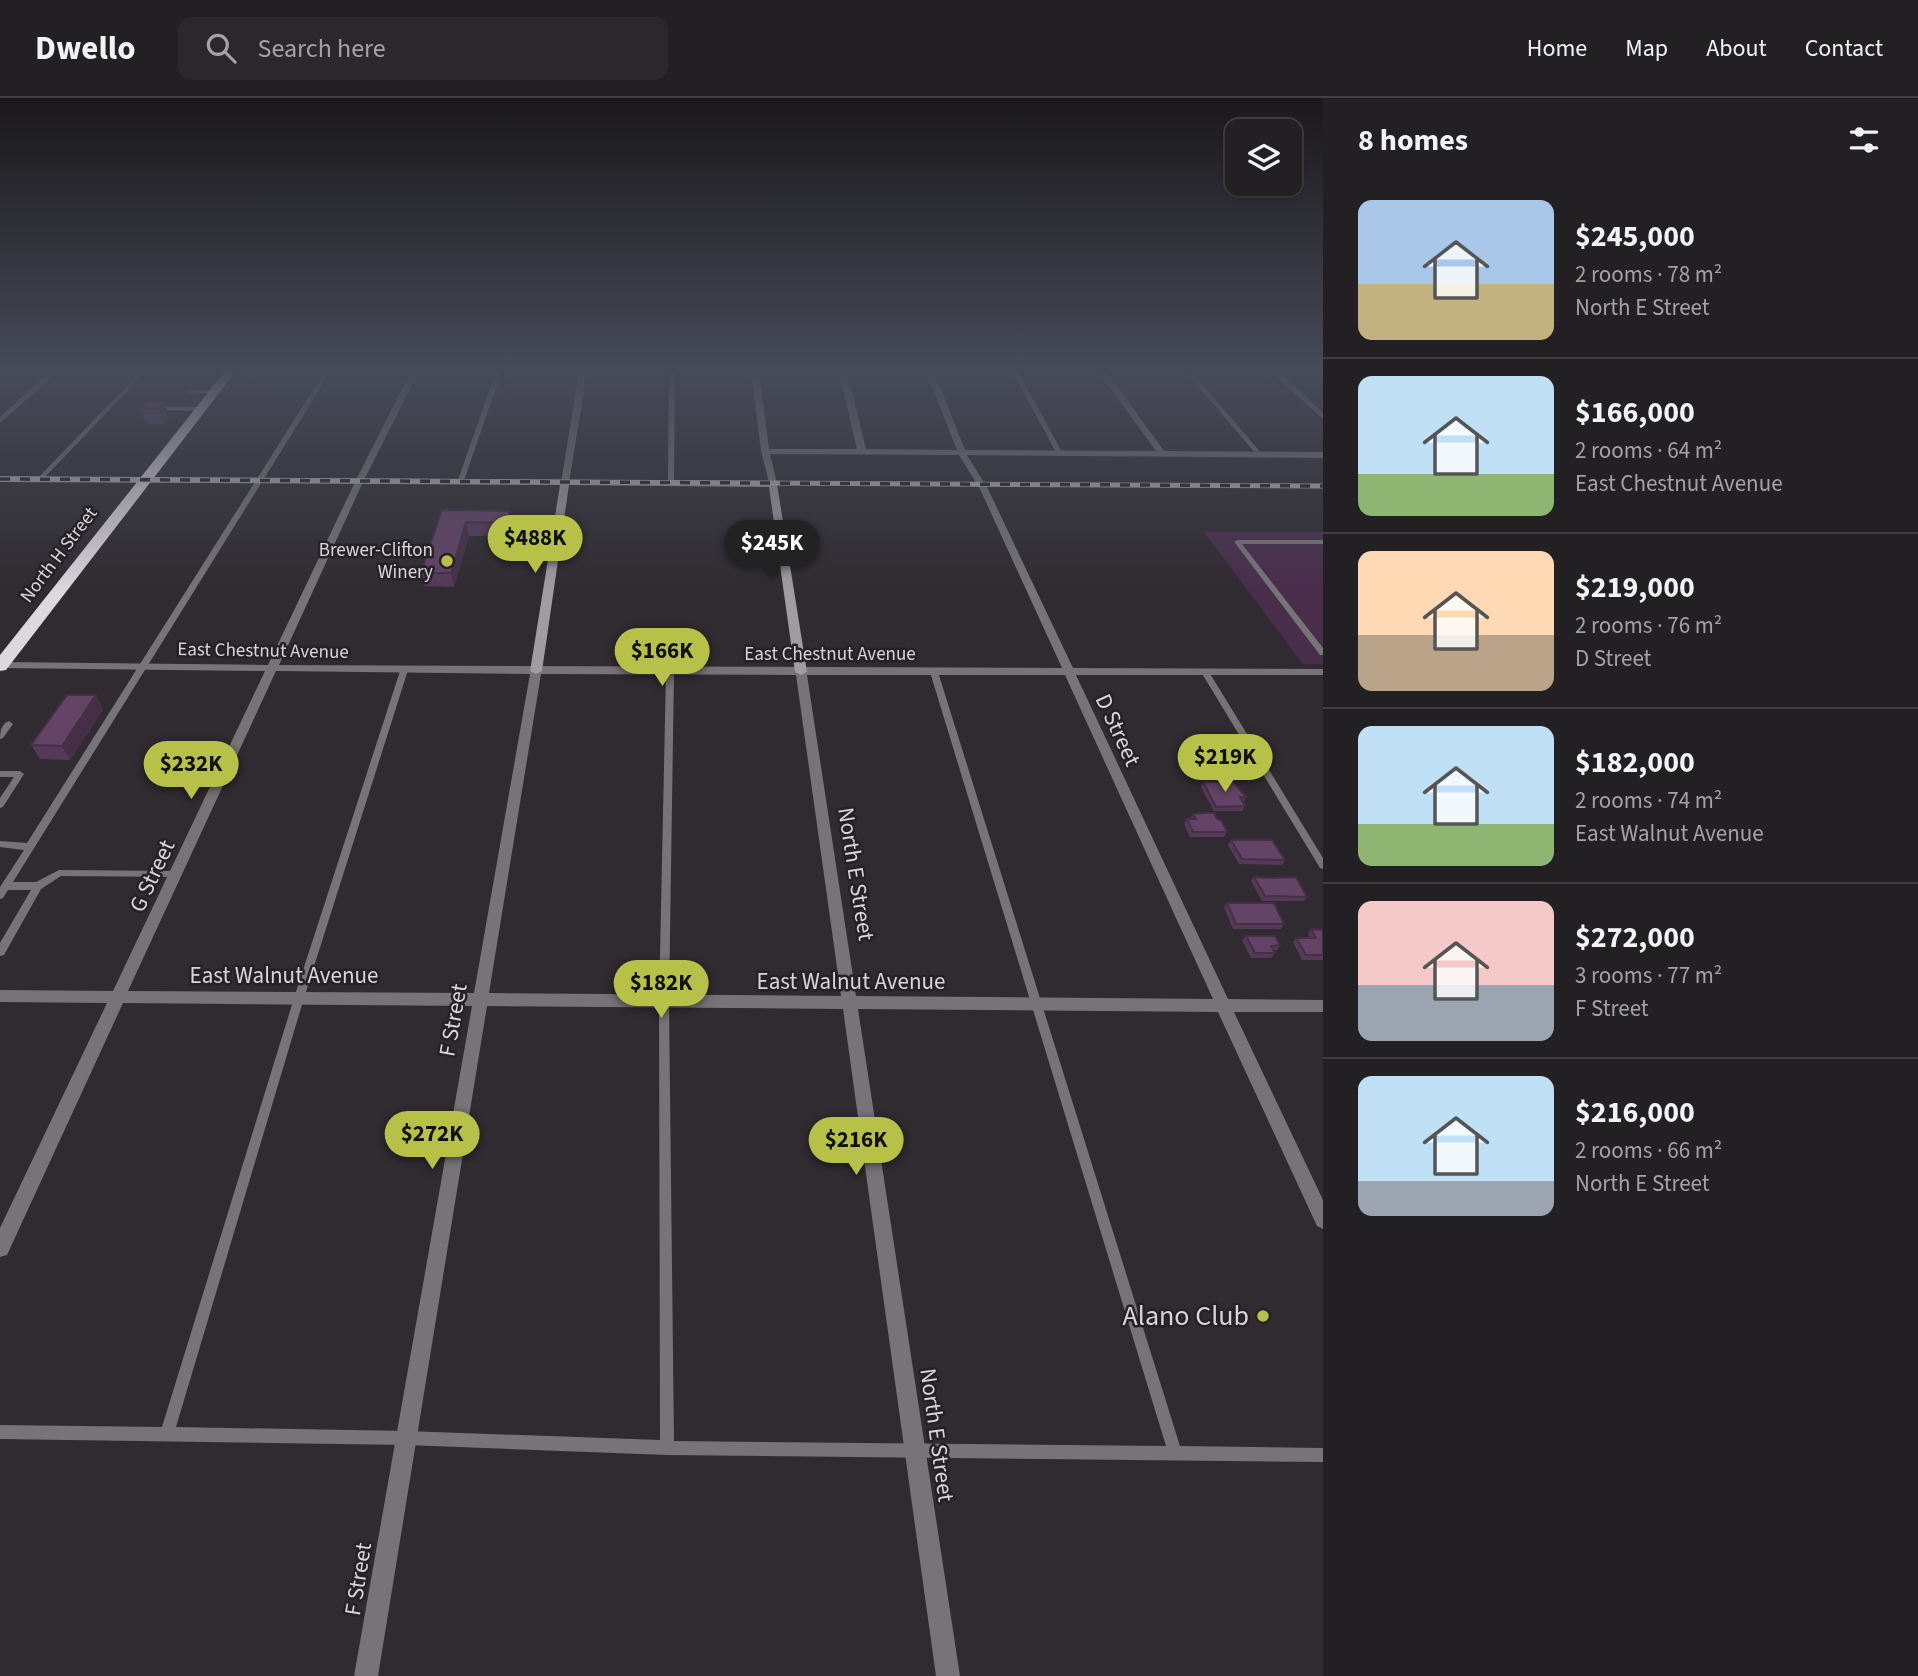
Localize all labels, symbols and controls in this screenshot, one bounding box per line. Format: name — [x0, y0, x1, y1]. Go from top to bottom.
search box — [178, 17, 668, 80]
text: Dwello — [35, 25, 136, 72]
icon: search — [202, 29, 240, 67]
text: Search here — [258, 30, 386, 67]
text: Home — [1527, 31, 1587, 66]
text: Map — [1625, 31, 1668, 66]
text: About — [1706, 31, 1767, 66]
text: Contact — [1805, 31, 1883, 66]
map controls — [1225, 119, 1302, 196]
button: layers — [1225, 119, 1302, 196]
text: 8 homes — [1358, 119, 1468, 162]
icon: filters — [1845, 121, 1883, 159]
text: $245,000 — [1575, 215, 1695, 258]
icon: home — [1414, 228, 1498, 312]
text: 2 rooms · 78 m² — [1575, 258, 1722, 291]
text: North E Street — [1575, 291, 1710, 324]
text: $166,000 — [1575, 391, 1695, 434]
icon: home — [1414, 404, 1498, 488]
text: 2 rooms · 64 m² — [1575, 434, 1722, 467]
text: East Chestnut Avenue — [1575, 467, 1783, 500]
street label: North H Street — [14, 501, 104, 608]
pin: $488K — [486, 516, 584, 575]
pin: $245K — [723, 520, 821, 580]
text: $488K — [504, 521, 566, 554]
text: $245K — [741, 526, 803, 559]
place label: Brewer-Clifton Winery — [319, 537, 433, 586]
marker: Brewer-Clifton Winery — [439, 553, 455, 569]
text: $219,000 — [1575, 566, 1695, 609]
icon: home — [1414, 579, 1498, 663]
text: 2 rooms · 76 m² — [1575, 609, 1722, 642]
pin: $166K — [613, 628, 711, 688]
text: $166K — [631, 634, 693, 667]
street label: East Chestnut Avenue — [177, 636, 349, 666]
street label: East Chestnut Avenue — [744, 641, 916, 668]
text: D Street — [1575, 642, 1651, 675]
street label: D Street — [1087, 688, 1149, 772]
pin: $219K — [1176, 734, 1274, 794]
text: $219K — [1194, 740, 1256, 773]
text: $182,000 — [1575, 741, 1695, 784]
pin: $232K — [142, 742, 240, 801]
text: $232K — [160, 747, 222, 780]
icon: home — [1414, 754, 1498, 838]
text: 2 rooms · 74 m² — [1575, 784, 1722, 817]
street label: North E Street — [829, 805, 883, 943]
text: East Walnut Avenue — [1575, 817, 1764, 850]
street label: G Street — [121, 834, 183, 918]
text: $272,000 — [1575, 916, 1695, 959]
icon: home — [1414, 929, 1498, 1013]
street label: East Walnut Avenue — [190, 959, 378, 992]
text: 3 rooms · 77 m² — [1575, 959, 1722, 992]
pin: $182K — [612, 960, 710, 1020]
street label: East Walnut Avenue — [757, 965, 945, 998]
text: $182K — [630, 966, 692, 999]
street label: F Street — [430, 981, 476, 1059]
text: F Street — [1575, 992, 1649, 1025]
text: $216,000 — [1575, 1091, 1695, 1134]
icon: home — [1414, 1104, 1498, 1188]
pin: $272K — [383, 1112, 481, 1171]
text: $272K — [401, 1117, 463, 1150]
pin: $216K — [807, 1118, 905, 1177]
text: $216K — [825, 1123, 887, 1156]
text: 2 rooms · 66 m² — [1575, 1134, 1722, 1167]
text: North E Street — [1575, 1167, 1710, 1200]
place label: Alano Club — [1123, 1296, 1249, 1336]
marker: Alano Club — [1255, 1308, 1271, 1324]
street label: North E Street — [911, 1366, 963, 1504]
street label: F Street — [336, 1540, 380, 1618]

